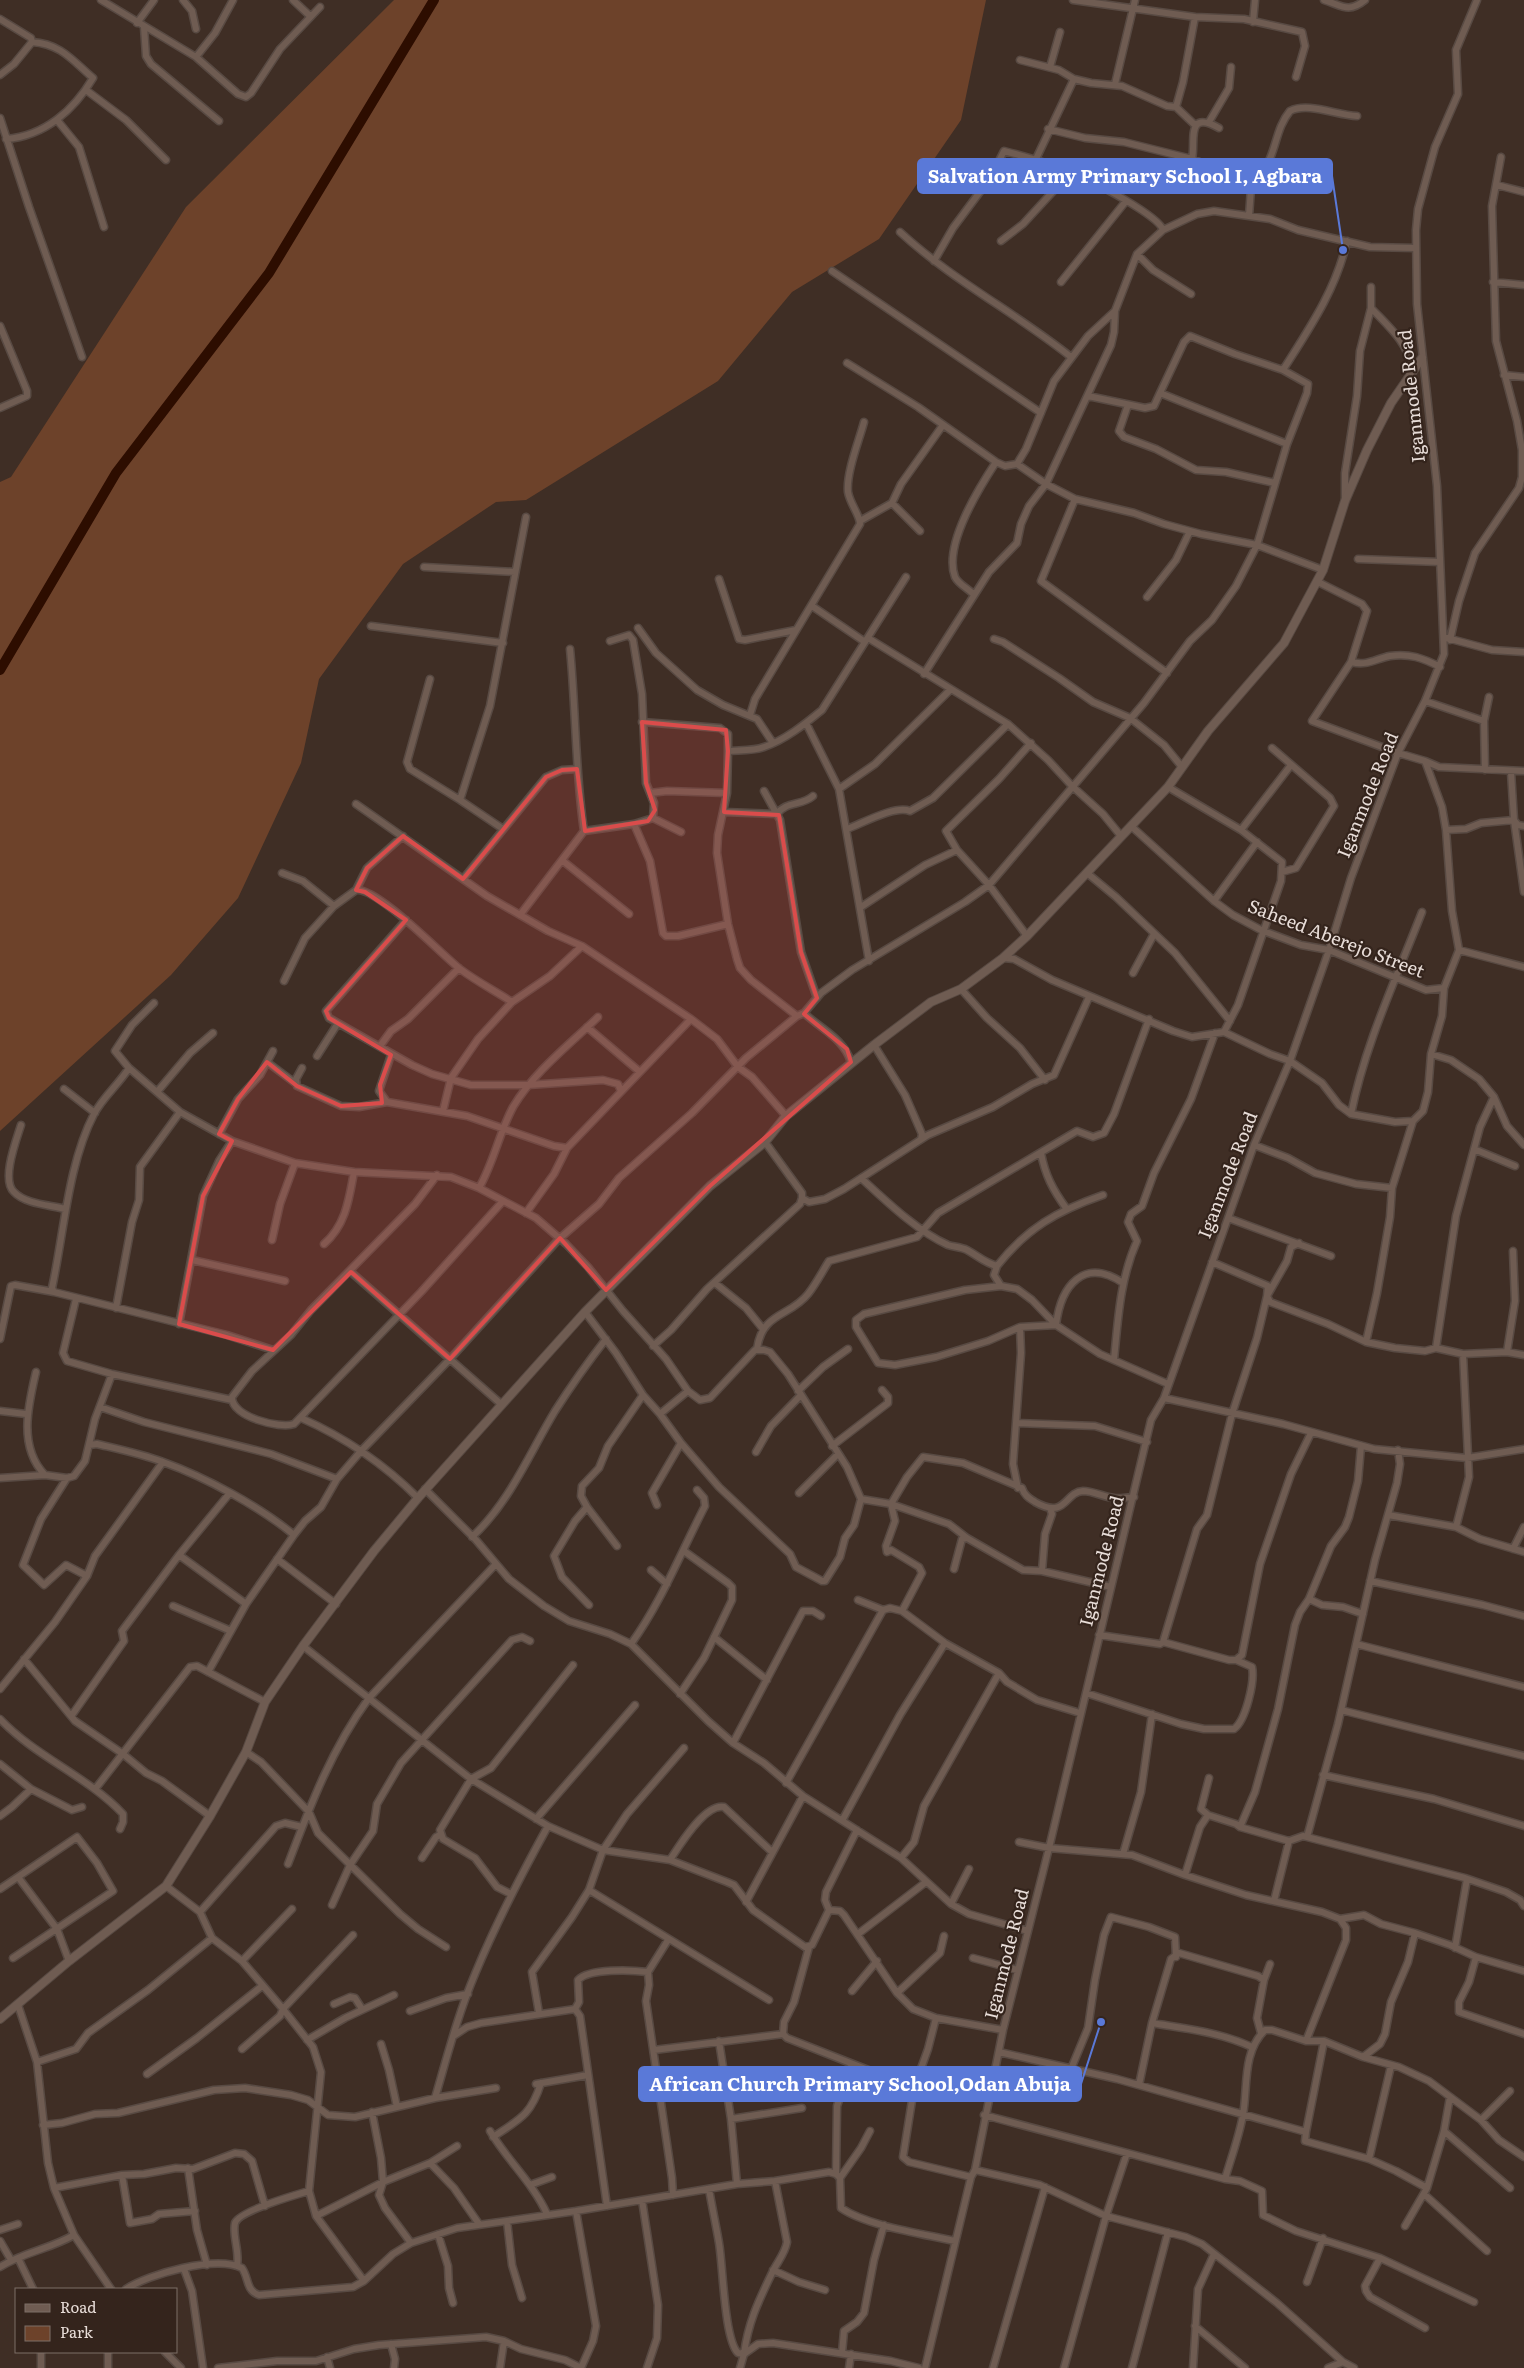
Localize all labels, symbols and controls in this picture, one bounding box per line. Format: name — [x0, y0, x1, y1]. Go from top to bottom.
callout: Salvation Army Primary School I, Agbara — [918, 159, 1332, 193]
text: Salvation Army Primary School I, Agbara — [928, 161, 1322, 189]
street label: Iganmode Road — [1390, 328, 1431, 464]
street label: Iganmode Road — [1329, 727, 1404, 862]
street label: Saheed Aberejo Street — [1244, 891, 1429, 984]
street label: Iganmode Road — [1190, 1107, 1263, 1242]
street label: Iganmode Road — [1071, 1492, 1130, 1629]
street label: Iganmode Road — [976, 1885, 1035, 2022]
callout: African Church Primary School,Odan Abuja — [639, 2067, 1081, 2101]
text: African Church Primary School,Odan Abuja — [649, 2069, 1071, 2097]
legend — [15, 2288, 178, 2353]
text: Road — [60, 2295, 96, 2318]
text: Park — [60, 2320, 94, 2343]

